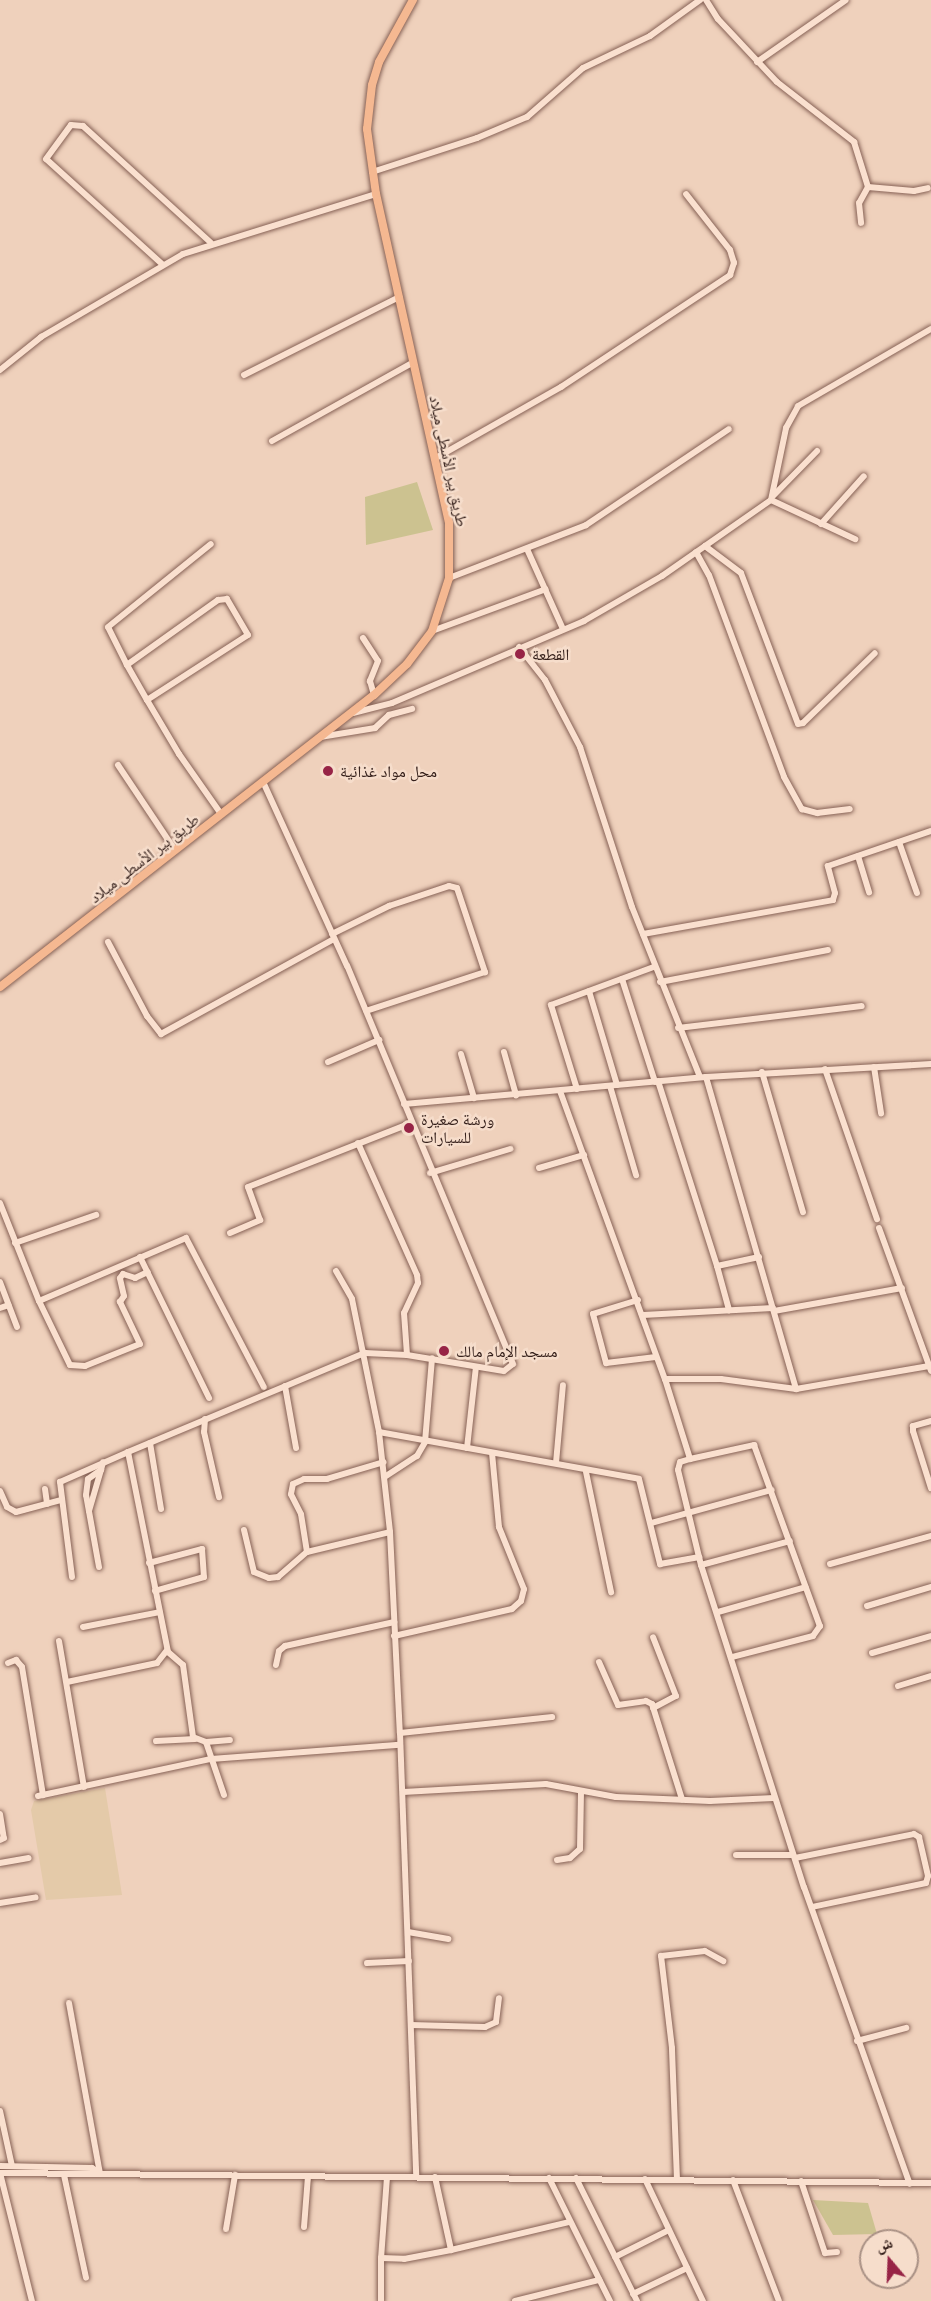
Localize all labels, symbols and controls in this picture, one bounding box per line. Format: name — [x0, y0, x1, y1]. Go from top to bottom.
street label: طريق بير الأسطى ميلاد — [426, 394, 472, 528]
place label: القطعة — [532, 644, 569, 664]
marker: القطعة — [513, 647, 527, 661]
place label: محل مواد غذائية — [340, 761, 437, 781]
marker: محل مواد غذائية — [321, 764, 335, 778]
street label: طريق بير الأسطى ميلاد — [85, 809, 203, 907]
place label: ورشة صغيرة للسيارات — [421, 1109, 494, 1147]
marker: ورشة صغيرة للسيارات — [402, 1121, 416, 1135]
place label: مسجد الإمام مالك — [456, 1341, 558, 1361]
marker: مسجد الإمام مالك — [437, 1344, 451, 1358]
north arrow — [859, 2229, 919, 2289]
text: ش — [872, 2232, 895, 2256]

